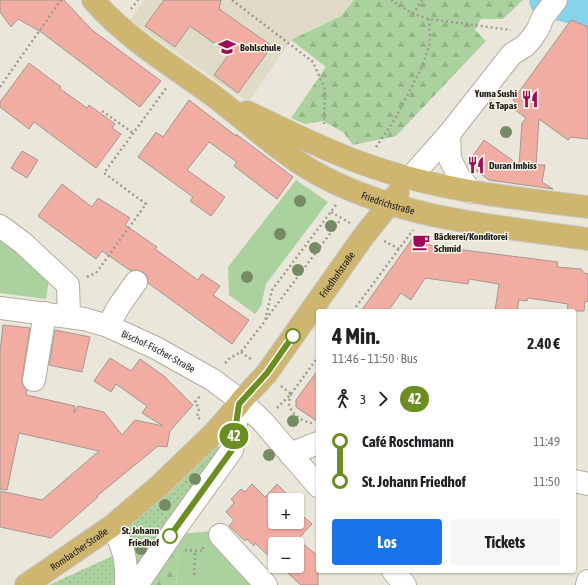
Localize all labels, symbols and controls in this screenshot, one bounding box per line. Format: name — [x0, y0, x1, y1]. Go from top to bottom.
school or university icon: Bohlschule — [217, 37, 237, 57]
place label: Bohlschule — [240, 42, 281, 53]
place label: Yuma Sushi & Tapas — [474, 88, 517, 111]
restaurant icon: Yuma Sushi & Tapas — [520, 89, 540, 109]
restaurant icon: Duran Imbiss — [466, 155, 486, 175]
place label: Duran Imbiss — [489, 160, 537, 171]
street label: Friedrichstraße — [360, 189, 416, 216]
place label: Bäckerei/Konditorei Schmid — [434, 231, 508, 254]
cafe icon: Bäckerei/Konditorei Schmid — [411, 232, 431, 252]
street label: Friedhofstraße — [317, 249, 357, 299]
text: 4 Min. — [332, 323, 380, 349]
street label: Bischof-Fischer-Straße — [120, 328, 198, 375]
unlabelled marker — [285, 328, 301, 344]
text: 2.40 € — [527, 335, 560, 352]
text: 11:46 – 11:50 · Bus — [332, 351, 418, 366]
icon: walk — [332, 388, 354, 410]
icon: forward — [372, 388, 394, 410]
text: 42 — [408, 391, 421, 407]
text: 3 — [360, 392, 366, 407]
line badge: 42 — [216, 423, 252, 449]
text: 42 — [227, 428, 241, 444]
text: Café Roschmann — [362, 433, 454, 450]
text: 11:49 — [533, 434, 560, 449]
text: St. Johann Friedhof — [362, 473, 466, 490]
text: 11:50 — [533, 474, 560, 489]
map controls — [268, 493, 304, 573]
button: + — [268, 493, 304, 529]
button: Los — [332, 519, 442, 565]
button: Tickets — [450, 519, 560, 565]
street label: Rombacher Straße — [48, 525, 110, 572]
place label: St. Johann Friedhof — [122, 525, 159, 548]
marker: St. Johann Friedhof — [162, 528, 178, 544]
button: − — [268, 537, 304, 573]

